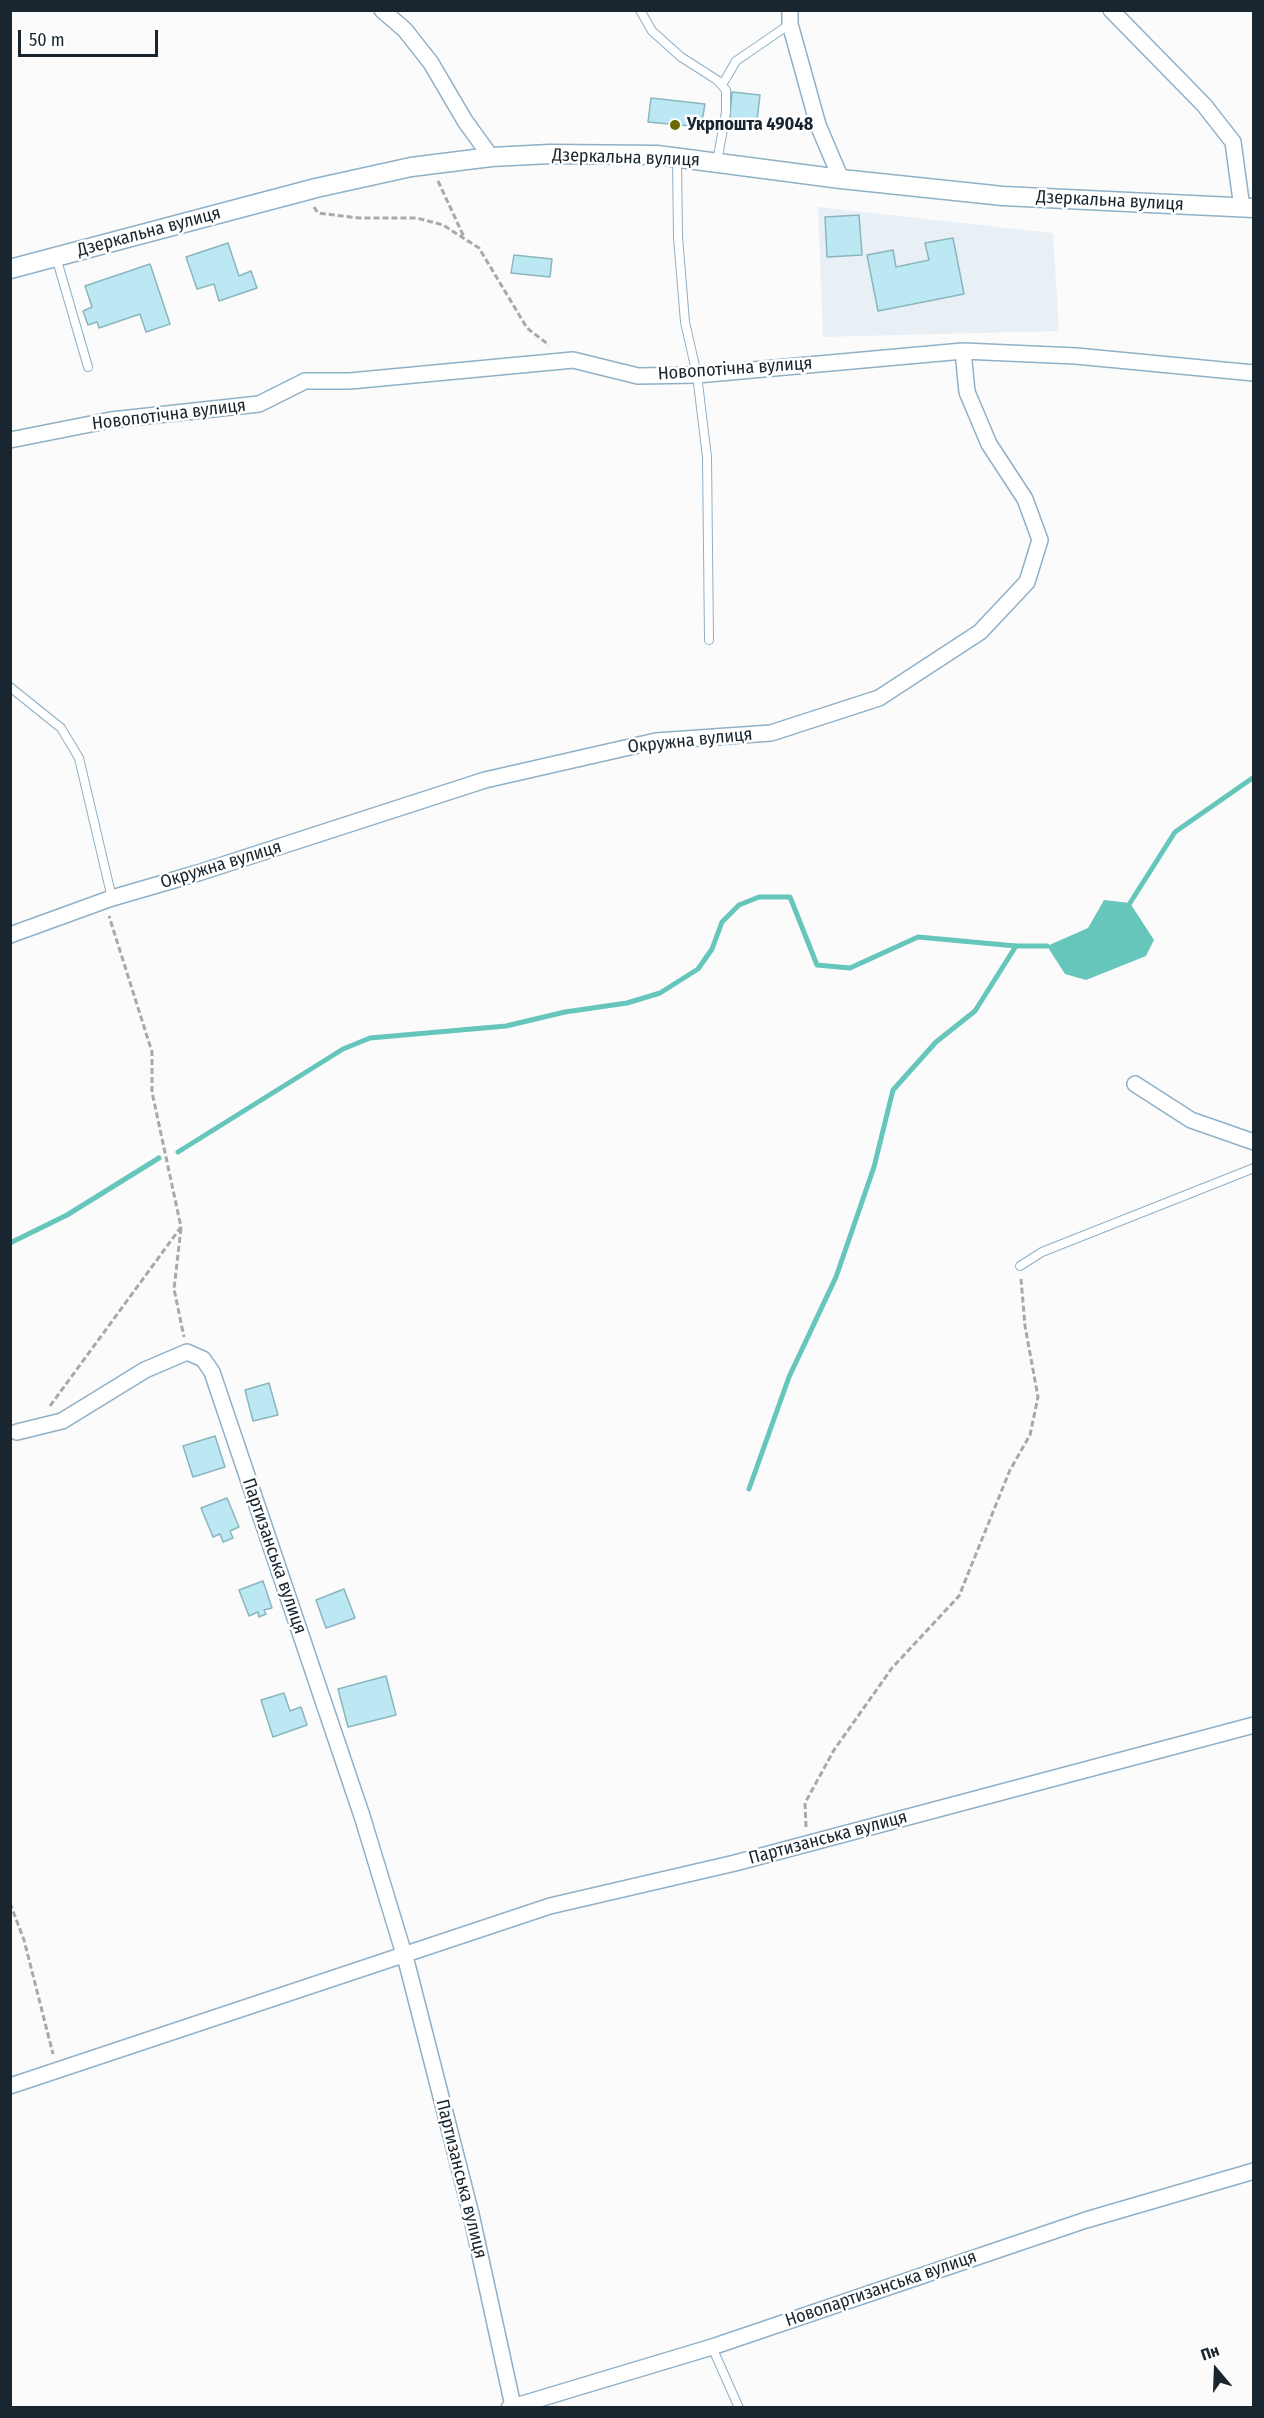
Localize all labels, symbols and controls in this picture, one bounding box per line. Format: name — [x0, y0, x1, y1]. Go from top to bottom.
scale bar — [21, 18, 160, 56]
text: 50 m — [29, 29, 65, 51]
place label: Укрпошта 49048 — [687, 114, 813, 136]
marker: Укрпошта 49048 — [668, 118, 682, 132]
street label: Дзеркальна вулиця — [552, 145, 700, 171]
street label: Дзеркальна вулиця — [1036, 186, 1184, 216]
street label: Дзеркальна вулиця — [75, 202, 223, 262]
street label: Новопотічна вулиця — [657, 353, 813, 385]
street label: Новопотічна вулиця — [91, 395, 247, 435]
street label: Окружна вулиця — [626, 724, 754, 758]
street label: Окружна вулиця — [158, 836, 284, 894]
street label: Партизанська вулиця — [237, 1475, 311, 1637]
street label: Партизанська вулиця — [746, 1806, 910, 1870]
street label: Партизанська вулиця — [431, 2097, 491, 2261]
street label: Новопартизанська вулиця — [783, 2246, 979, 2332]
north arrow — [1186, 2340, 1246, 2400]
text: Пн — [1198, 2341, 1222, 2364]

